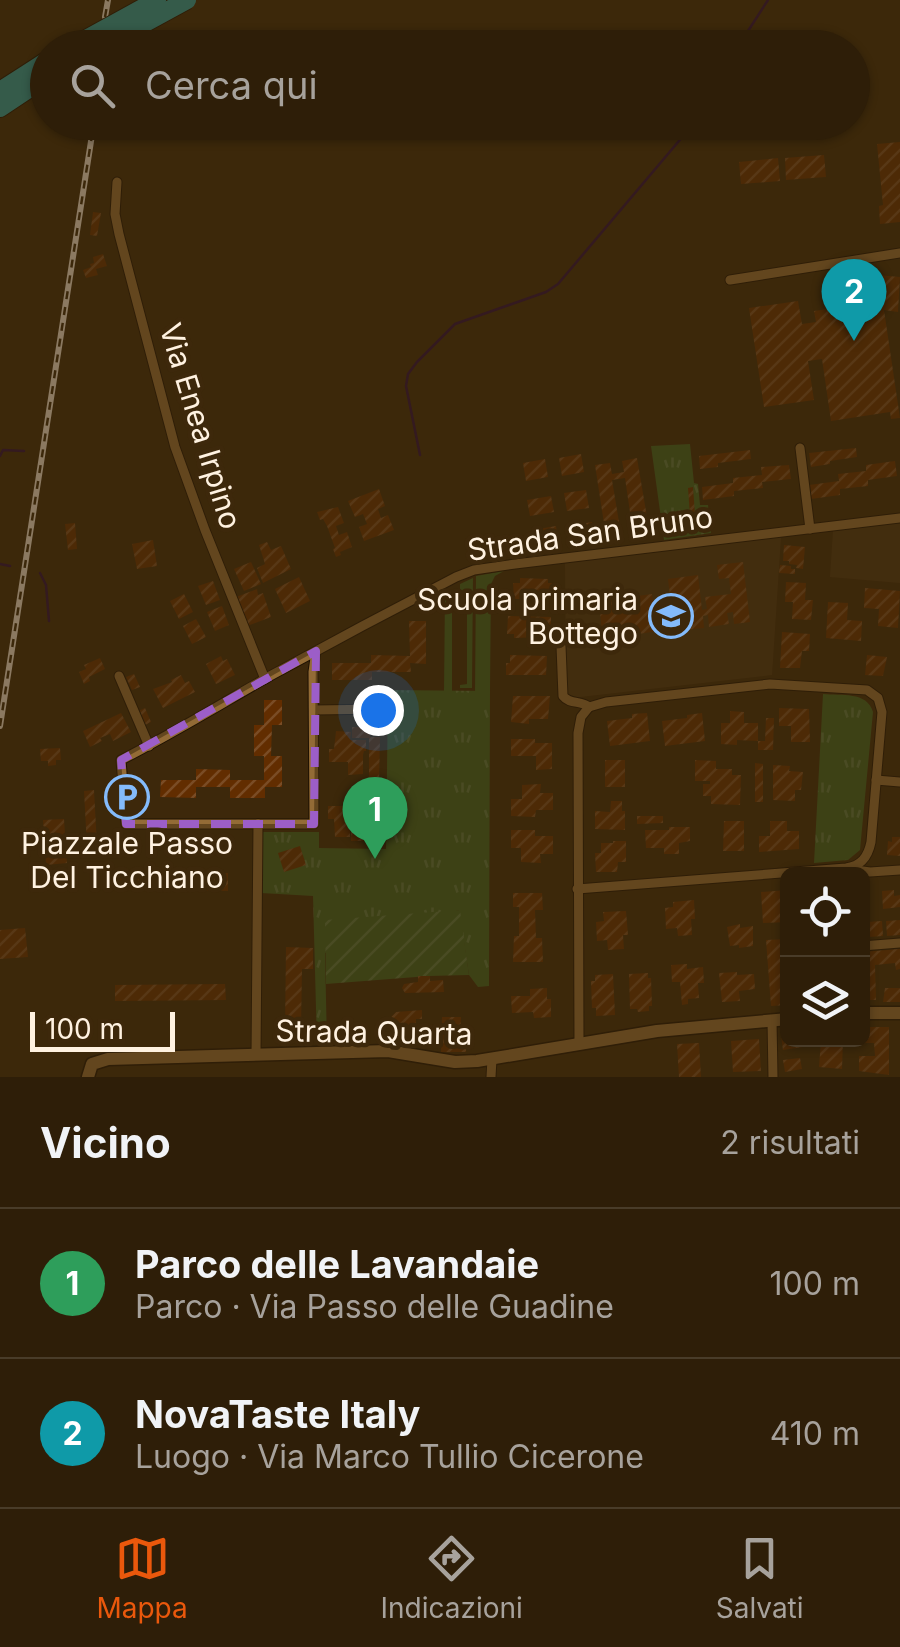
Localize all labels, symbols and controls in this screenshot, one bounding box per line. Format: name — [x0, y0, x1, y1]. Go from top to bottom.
search box — [30, 30, 870, 140]
icon: search — [65, 58, 120, 113]
text: Cerca qui — [145, 62, 318, 108]
pin: 2 — [822, 258, 886, 341]
street label: Via Enea Irpino — [153, 319, 249, 533]
street label: Strada San Bruno — [465, 498, 715, 568]
place label: Scuola primaria Bottego — [417, 581, 638, 651]
school or university icon: Scuola primaria Bottego — [648, 593, 694, 639]
your location — [353, 685, 404, 736]
parking icon: Piazzale Passo Del Ticchiano — [104, 774, 150, 820]
pin: 1 — [342, 776, 408, 859]
place label: Piazzale Passo Del Ticchiano — [21, 825, 233, 895]
map controls — [780, 867, 870, 1047]
button: locate — [780, 867, 870, 957]
button: layers — [780, 957, 870, 1047]
scale bar — [30, 1007, 175, 1052]
text: 100 m — [45, 1012, 124, 1046]
street label: Strada Quarta — [275, 1012, 473, 1052]
text: Vicino — [40, 1117, 171, 1168]
text: 2 risultati — [720, 1123, 860, 1162]
text: Parco delle Lavandaie — [135, 1241, 539, 1287]
text: 1 — [66, 1264, 79, 1303]
text: 100 m — [770, 1264, 860, 1303]
text: Parco · Via Passo delle Guadine — [135, 1287, 614, 1326]
text: NovaTaste Italy — [135, 1391, 420, 1437]
text: 2 — [62, 1414, 83, 1453]
text: 410 m — [770, 1414, 860, 1453]
text: Luogo · Via Marco Tullio Cicerone — [135, 1437, 644, 1476]
tab: Mappa — [96, 1531, 188, 1625]
tab: Indicazioni — [381, 1531, 523, 1625]
tab: Salvati — [716, 1531, 804, 1625]

